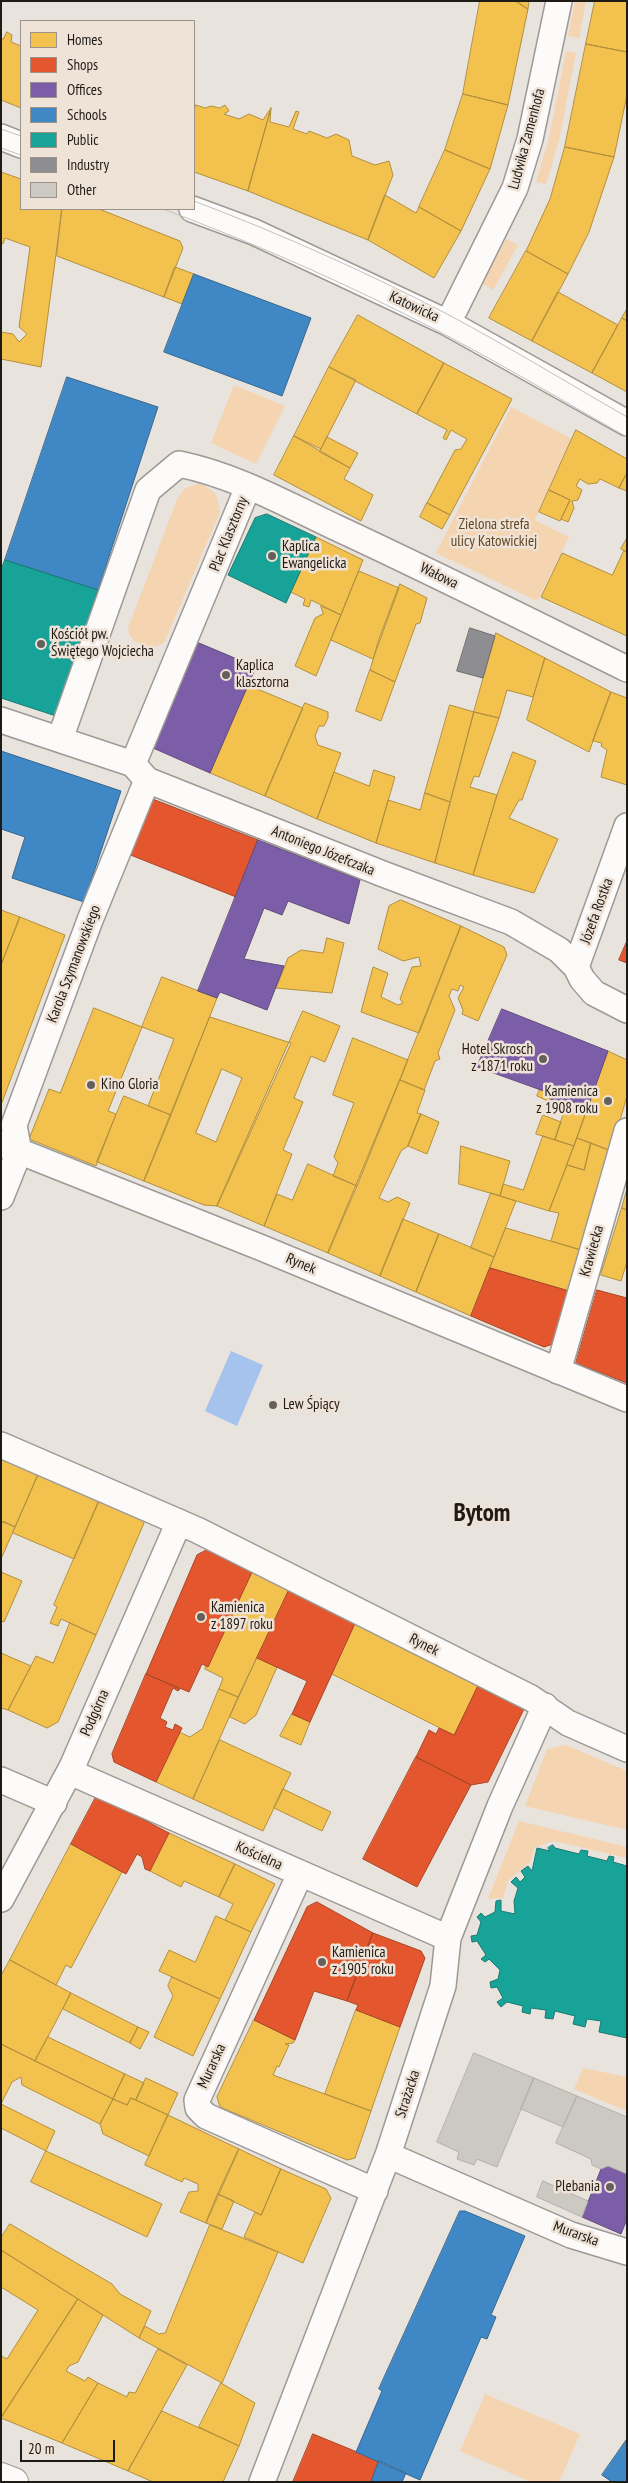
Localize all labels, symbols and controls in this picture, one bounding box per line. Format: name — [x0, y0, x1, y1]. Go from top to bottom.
legend — [20, 20, 195, 210]
text: Homes — [67, 30, 103, 49]
text: Shops — [67, 55, 98, 74]
text: Offices — [67, 80, 102, 99]
street label: Ludwika Zamenhofa — [505, 87, 549, 191]
text: Schools — [67, 105, 107, 124]
text: Public — [67, 130, 98, 149]
text: Industry — [67, 155, 109, 174]
text: Other — [67, 180, 96, 199]
street label: Katowicka — [386, 288, 442, 326]
street label: Plac Klasztorny — [206, 494, 252, 574]
park label: Zielona strefa ulicy Katowickiej — [451, 516, 537, 551]
place label: Kaplica Ewangelicka — [282, 538, 346, 573]
marker: Kaplica Ewangelicka — [266, 550, 278, 562]
street label: Wałowa — [417, 559, 461, 593]
place label: Kościół pw. Świętego Wojciecha — [51, 626, 154, 661]
marker: Kościół pw. Świętego Wojciecha — [35, 638, 47, 650]
place label: Kaplica klasztorna — [236, 657, 289, 692]
marker: Kaplica klasztorna — [220, 669, 232, 681]
street label: Antoniego Józefczaka — [269, 822, 377, 880]
street label: Józefa Rostka — [577, 876, 617, 946]
street label: Karola Szymanowskiego — [43, 903, 105, 1025]
place label: Hotel Skrosch z 1871 roku — [462, 1041, 533, 1076]
marker: Hotel Skrosch z 1871 roku — [537, 1053, 549, 1065]
place label: Kino Gloria — [101, 1076, 159, 1094]
marker: Kino Gloria — [85, 1079, 97, 1091]
place label: Kamienica z 1908 roku — [536, 1083, 598, 1118]
marker: Kamienica z 1908 roku — [602, 1095, 614, 1107]
street label: Krawiecka — [576, 1223, 608, 1279]
street label: Rynek — [283, 1250, 319, 1278]
place label: Lew Śpiący — [283, 1396, 340, 1414]
marker: Lew Śpiący — [267, 1399, 279, 1411]
district label: Bytom — [454, 1499, 510, 1529]
place label: Kamienica z 1897 roku — [211, 1599, 273, 1634]
marker: Kamienica z 1897 roku — [195, 1611, 207, 1623]
street label: Rynek — [406, 1630, 442, 1660]
street label: Podgórna — [77, 1687, 113, 1739]
street label: Kościelna — [233, 1838, 285, 1874]
place label: Kamienica z 1905 roku — [332, 1944, 394, 1979]
marker: Kamienica z 1905 roku — [316, 1956, 328, 1968]
street label: Murarska — [194, 2041, 230, 2091]
street label: Strażacka — [392, 2068, 424, 2120]
place label: Plebania — [555, 2178, 600, 2196]
marker: Plebania — [604, 2181, 616, 2193]
street label: Murarska — [551, 2217, 601, 2251]
scale bar — [22, 2430, 118, 2462]
text: 20 m — [28, 2439, 54, 2458]

